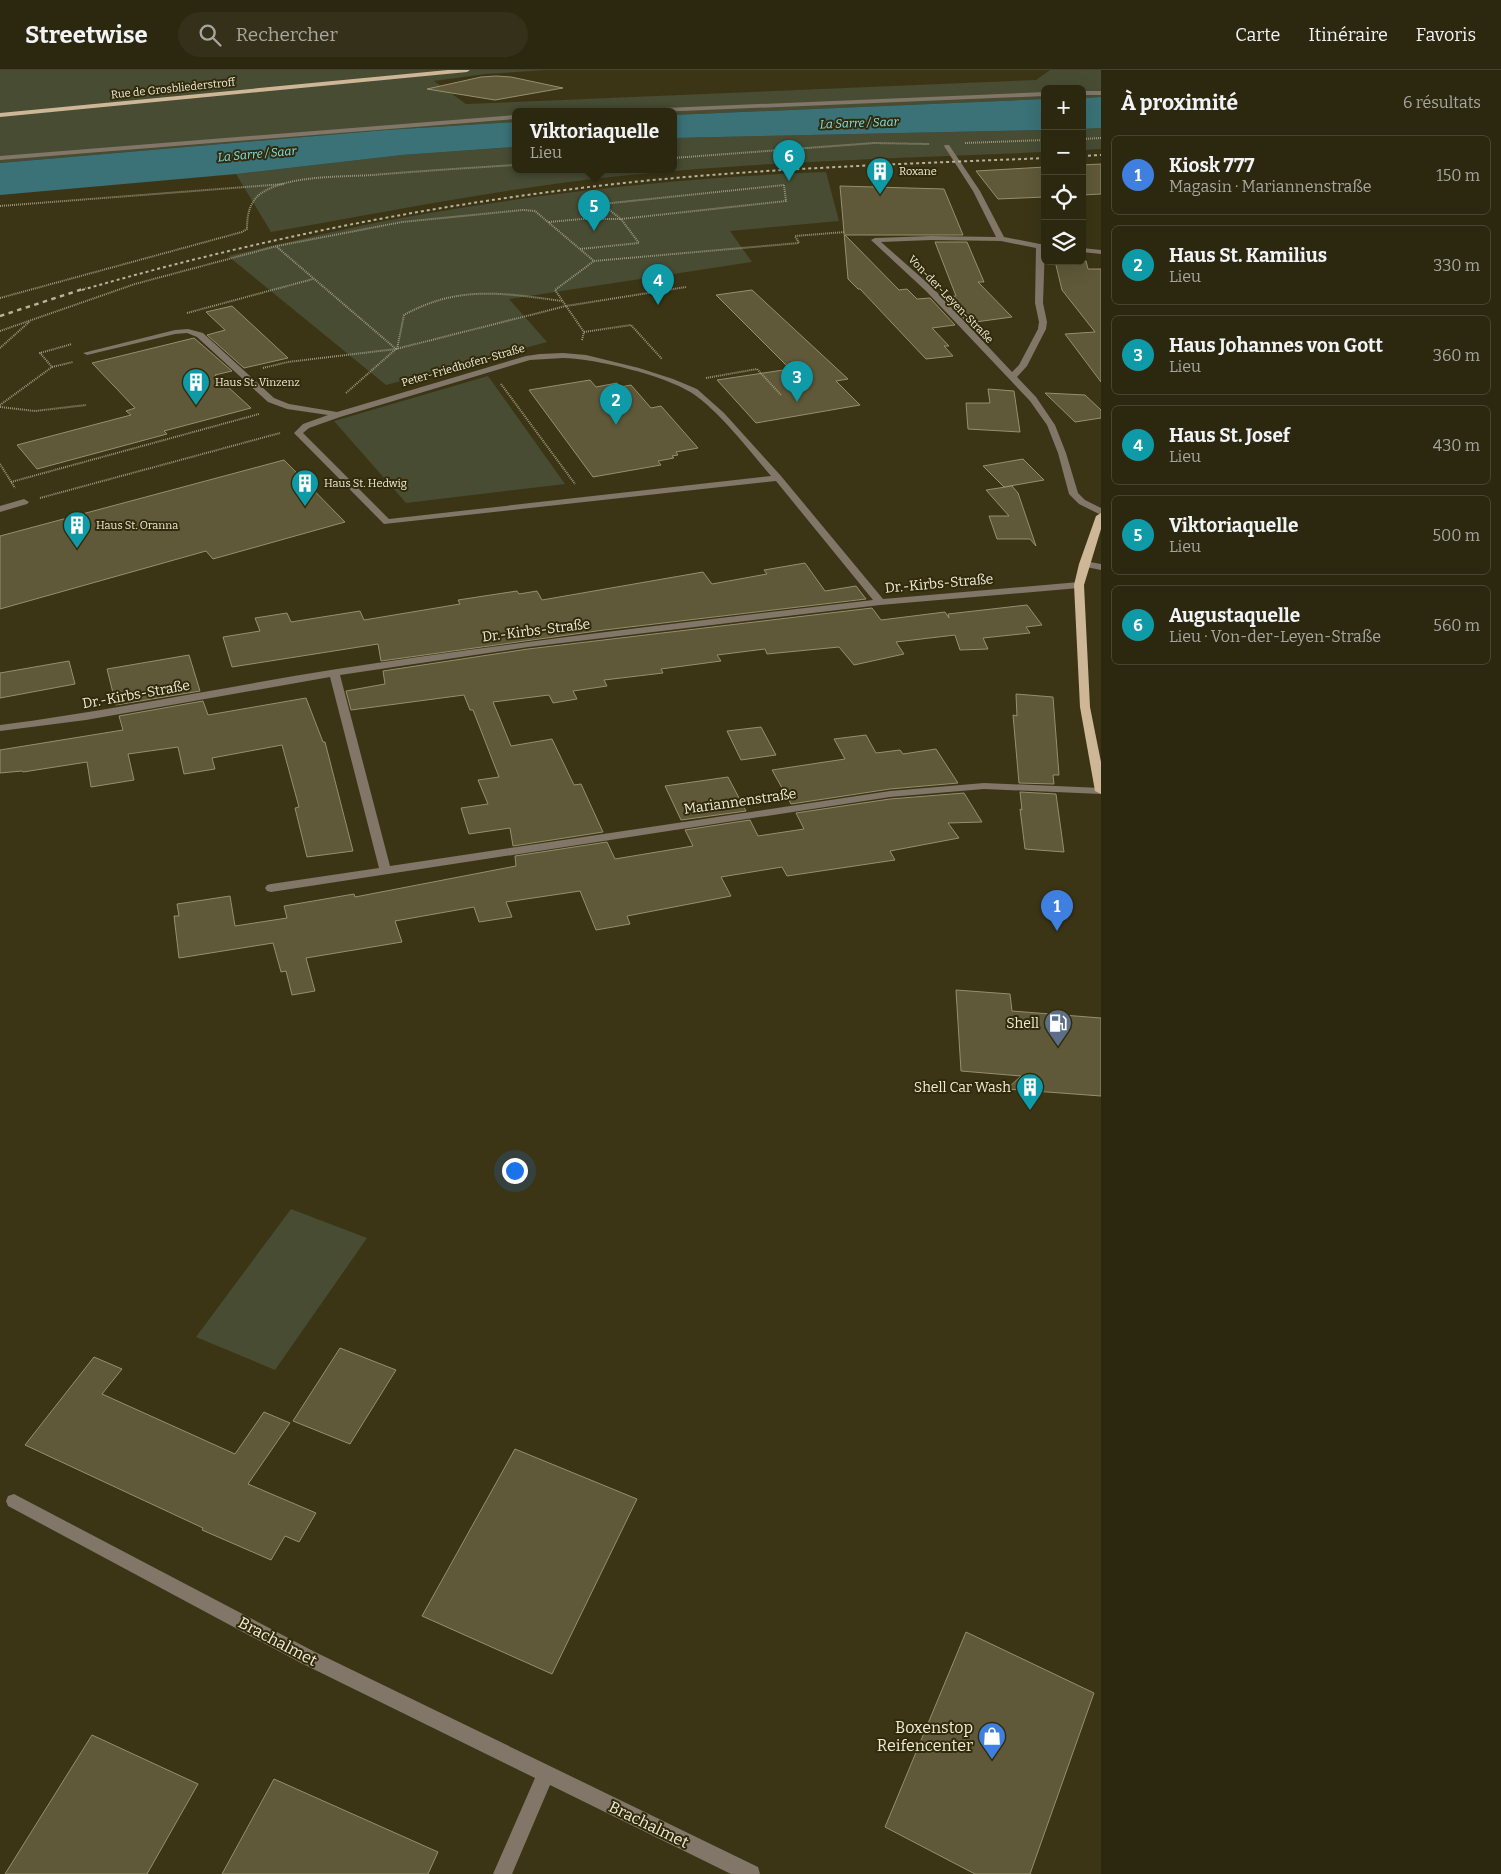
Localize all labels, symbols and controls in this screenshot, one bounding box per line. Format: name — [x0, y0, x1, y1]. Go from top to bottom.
search box — [178, 12, 528, 57]
text: Streetwise — [25, 21, 148, 49]
icon: search — [196, 21, 224, 49]
text: Rechercher — [236, 23, 338, 46]
text: Carte — [1235, 24, 1280, 46]
text: Itinéraire — [1308, 24, 1388, 46]
text: Favoris — [1416, 24, 1476, 46]
street label: Rue de Grosbliederstroff — [110, 75, 237, 101]
map controls — [1041, 85, 1086, 265]
button: + — [1041, 85, 1086, 130]
text: À proximité — [1121, 90, 1238, 116]
text: 6 résultats — [1403, 93, 1481, 112]
popup — [512, 108, 677, 173]
water label: La Sarre / Saar — [819, 115, 900, 131]
text: Viktoriaquelle — [530, 120, 659, 143]
button: − — [1041, 130, 1086, 175]
pin: 6 — [773, 140, 805, 181]
water label: La Sarre / Saar — [217, 143, 298, 164]
text: Lieu — [530, 143, 562, 162]
text: Kiosk 777 — [1169, 154, 1254, 177]
building icon: Roxane — [865, 156, 895, 195]
place label: Roxane — [899, 165, 937, 178]
text: 1 — [1135, 166, 1141, 185]
text: 150 m — [1436, 166, 1480, 185]
button: locate — [1041, 175, 1086, 220]
text: Magasin · Mariannenstraße — [1169, 177, 1371, 196]
pin: 5 — [578, 190, 610, 231]
button: layers — [1041, 220, 1086, 265]
text: Haus St. Kamilius — [1169, 244, 1327, 267]
street label: Von-der-Leyen-Straße — [905, 253, 996, 346]
text: 2 — [1133, 256, 1143, 275]
text: 330 m — [1433, 256, 1480, 275]
pin: 4 — [642, 264, 674, 305]
text: Lieu — [1169, 267, 1201, 286]
text: Haus Johannes von Gott — [1169, 334, 1383, 357]
street label: Peter-Friedhofen-Straße — [400, 342, 526, 389]
text: 3 — [1133, 346, 1143, 365]
text: 360 m — [1433, 346, 1480, 365]
text: Lieu — [1169, 357, 1201, 376]
pin: 3 — [781, 361, 813, 402]
building icon: Haus St. Vinzenz — [181, 367, 211, 406]
place label: Haus St. Vinzenz — [215, 376, 300, 389]
pin: 2 — [600, 384, 632, 425]
text: Haus St. Josef — [1169, 424, 1290, 447]
text: 4 — [1133, 436, 1143, 455]
text: 430 m — [1433, 436, 1480, 455]
text: Lieu — [1169, 447, 1201, 466]
building icon: Haus St. Hedwig — [290, 468, 320, 507]
place label: Haus St. Hedwig — [324, 477, 407, 490]
building icon: Haus St. Oranna — [62, 510, 92, 549]
text: Viktoriaquelle — [1169, 514, 1298, 537]
place label: Haus St. Oranna — [96, 519, 178, 532]
text: 5 — [1134, 526, 1142, 545]
text: 500 m — [1432, 526, 1480, 545]
text: Lieu — [1169, 537, 1201, 556]
street label: Dr.-Kirbs-Straße — [884, 570, 994, 597]
text: Augustaquelle — [1169, 604, 1300, 627]
street label: Dr.-Kirbs-Straße — [481, 615, 591, 646]
text: 6 — [1133, 616, 1143, 635]
text: 560 m — [1433, 616, 1480, 635]
text: Lieu · Von-der-Leyen-Straße — [1169, 627, 1381, 646]
street label: Dr.-Kirbs-Straße — [81, 677, 191, 712]
street label: Mariannenstraße — [683, 785, 797, 818]
pin: 1 — [1041, 890, 1073, 931]
fuel station icon: Shell — [1043, 1008, 1073, 1047]
place label: Shell — [1006, 1015, 1039, 1032]
building icon: Shell Car Wash — [1015, 1072, 1045, 1111]
place label: Shell Car Wash — [914, 1079, 1011, 1096]
your location — [502, 1158, 528, 1184]
street label: Brachalmet — [235, 1613, 321, 1670]
place label: Boxenstop Reifencenter — [877, 1718, 973, 1755]
shop icon: Boxenstop Reifencenter — [977, 1721, 1007, 1760]
street label: Brachalmet — [606, 1797, 692, 1852]

